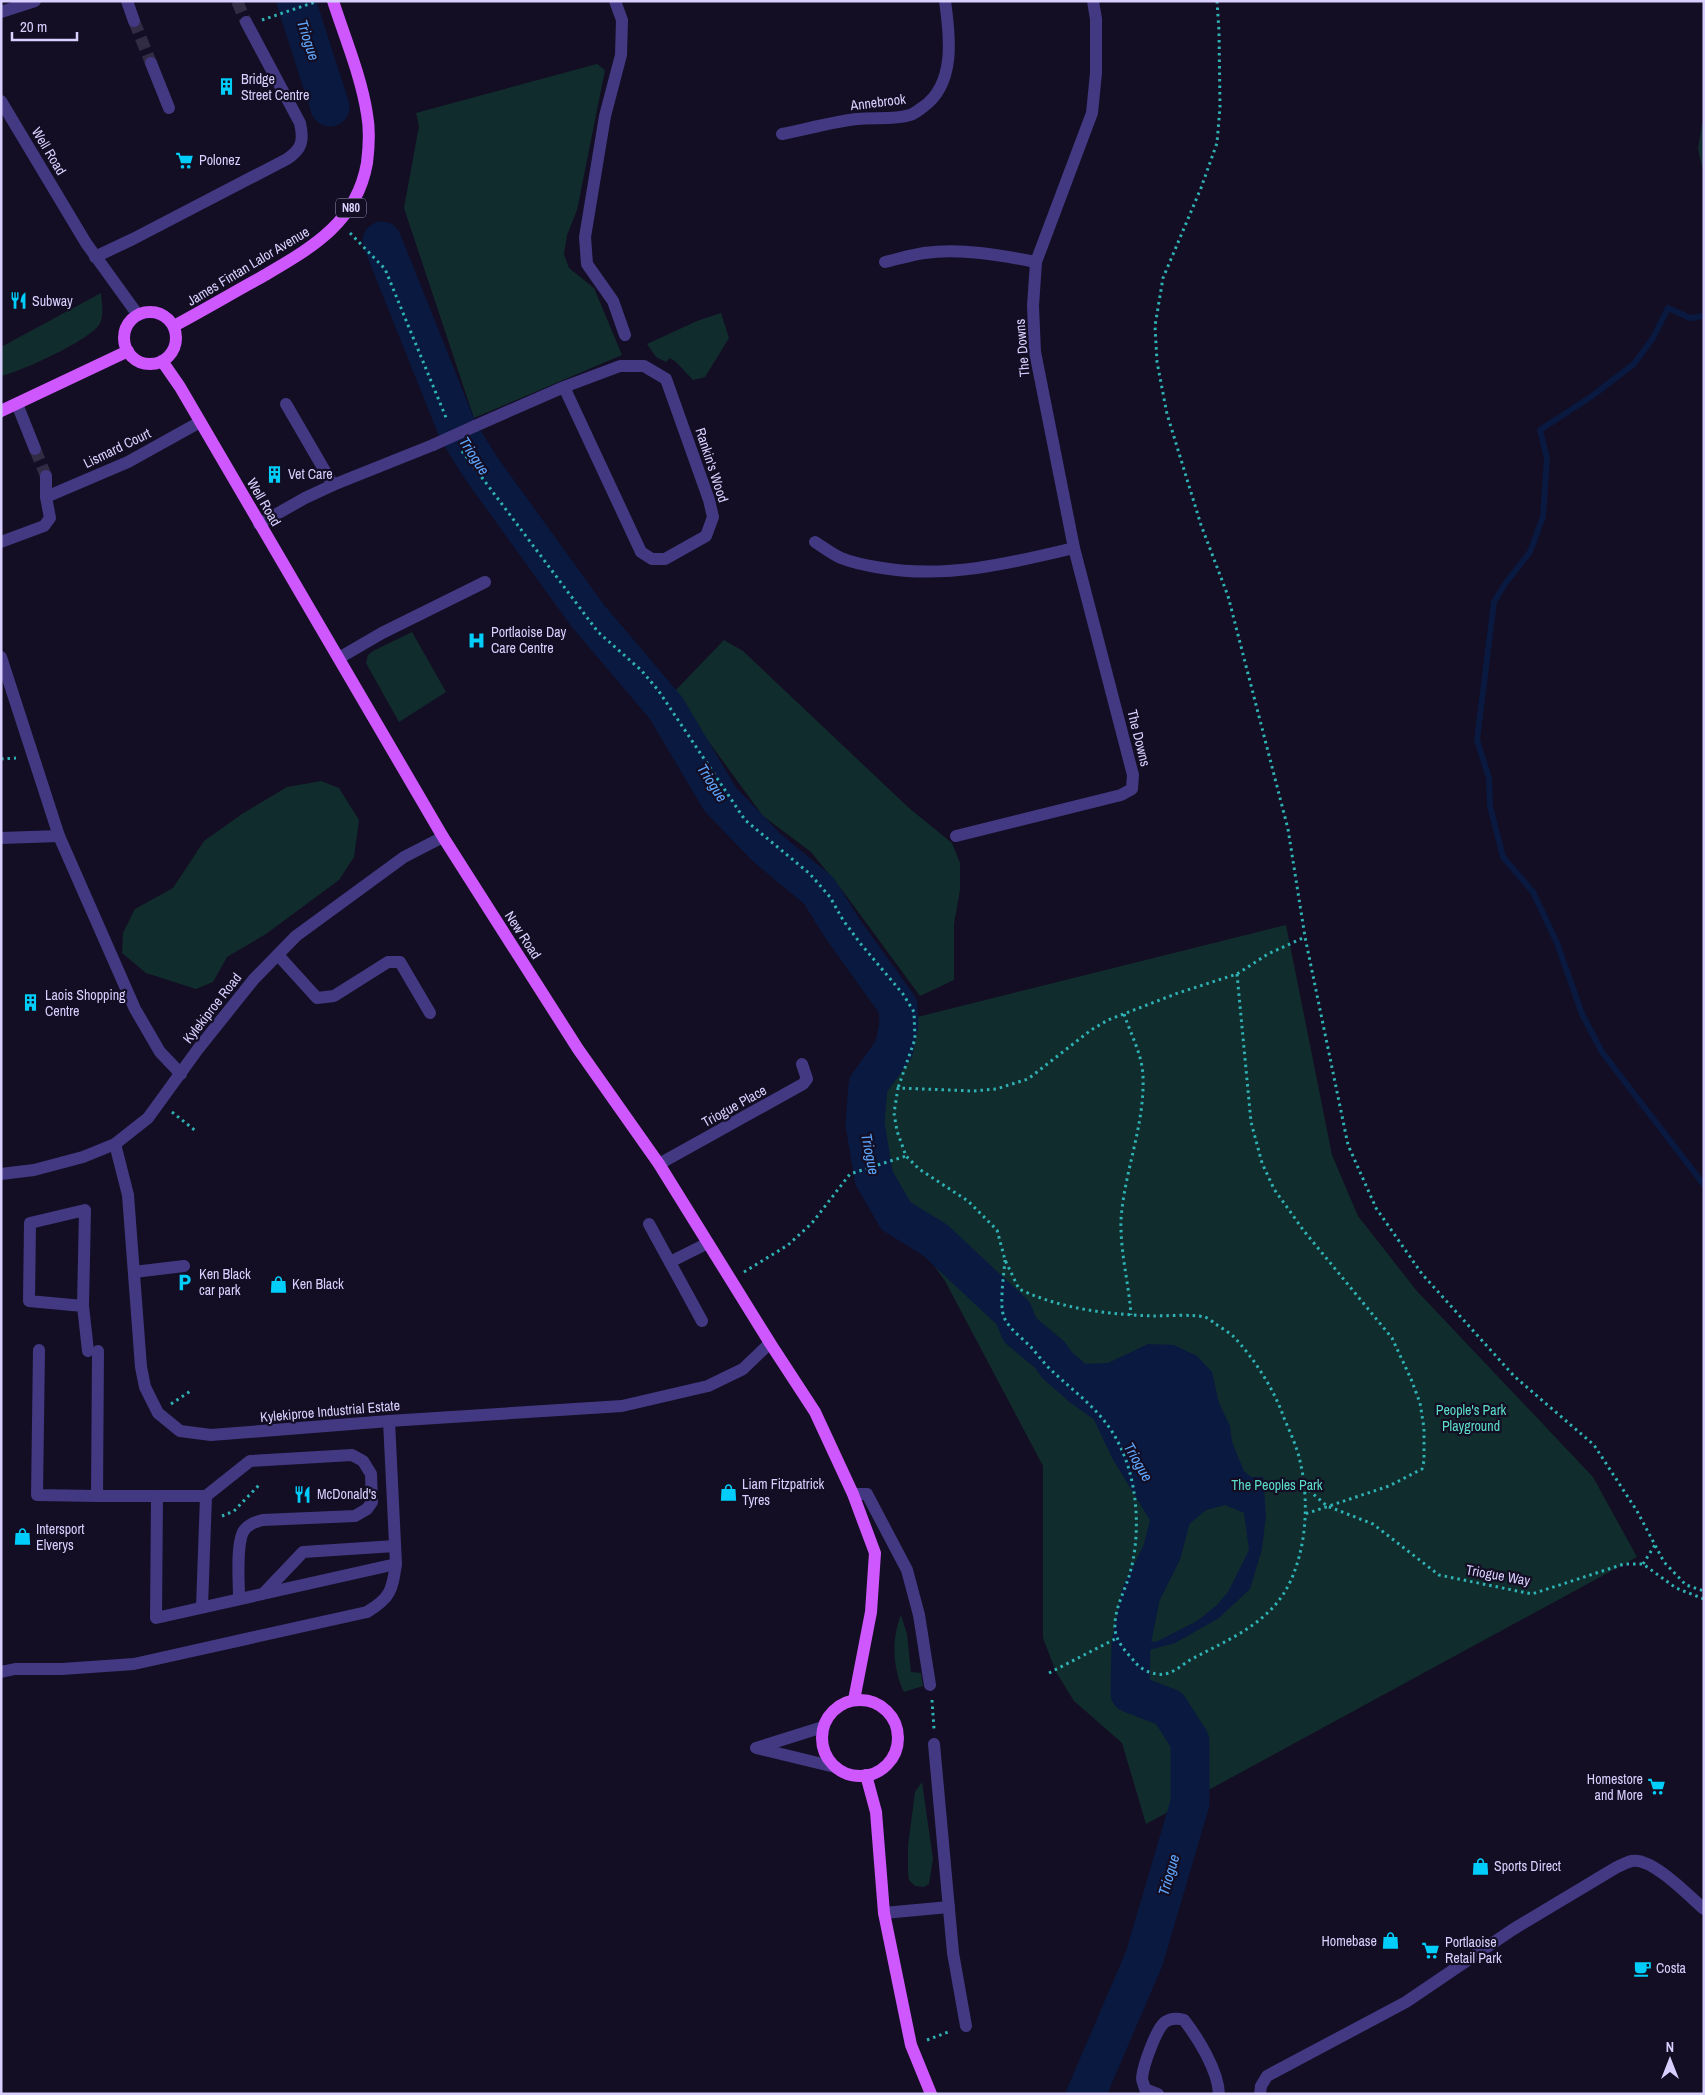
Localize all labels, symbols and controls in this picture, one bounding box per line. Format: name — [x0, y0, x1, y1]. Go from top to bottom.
scale bar — [12, 10, 78, 42]
text: 20 m — [20, 16, 47, 37]
water label: Triogue — [292, 17, 325, 63]
place label: Bridge Street Centre — [241, 70, 309, 104]
building icon: Bridge Street Centre — [217, 77, 237, 97]
street label: Annebrook — [848, 90, 907, 114]
street label: Well Road — [28, 124, 70, 178]
supermarket icon: Polonez — [175, 150, 195, 170]
place label: Polonez — [199, 151, 241, 169]
road number: N80 — [336, 198, 366, 218]
street label: James Fintan Lalor Avenue — [184, 222, 312, 310]
restaurant icon: Subway — [8, 291, 28, 311]
place label: Subway — [32, 292, 73, 310]
street label: The Downs — [1010, 318, 1033, 378]
street label: Lismard Court — [80, 424, 154, 472]
street label: Rankin's Wood — [691, 425, 733, 505]
water label: Triogue — [454, 432, 495, 479]
building icon: Vet Care — [264, 464, 284, 484]
place label: Vet Care — [288, 465, 333, 483]
street label: Well Road — [243, 475, 285, 529]
place label: Portlaoise Day Care Centre — [491, 623, 567, 657]
hospital icon: Portlaoise Day Care Centre — [467, 630, 487, 650]
street label: The Downs — [1123, 708, 1155, 769]
water label: Triogue — [692, 759, 733, 806]
street label: New Road — [501, 908, 545, 962]
street label: Kylekiproe Road — [179, 969, 245, 1047]
place label: Laois Shopping Centre — [45, 986, 126, 1020]
building icon: Laois Shopping Centre — [21, 993, 41, 1013]
street label: Triogue Place — [699, 1081, 769, 1131]
water label: Triogue — [856, 1131, 885, 1177]
place label: Ken Black car park — [199, 1265, 251, 1299]
parking icon: Ken Black car park — [175, 1272, 195, 1292]
shop icon: Ken Black — [268, 1274, 288, 1294]
place label: Ken Black — [292, 1275, 344, 1293]
street label: Kylekiproe Industrial Estate — [259, 1396, 401, 1426]
park label: People's Park Playground — [1436, 1401, 1506, 1435]
water label: Triogue — [1119, 1438, 1158, 1485]
place label: Liam Fitzpatrick Tyres — [742, 1475, 825, 1509]
park label: The Peoples Park — [1231, 1476, 1323, 1494]
shop icon: Liam Fitzpatrick Tyres — [718, 1482, 738, 1502]
restaurant icon: McDonald's — [293, 1484, 313, 1504]
place label: McDonald's — [317, 1485, 377, 1503]
place label: Intersport Elverys — [36, 1520, 85, 1554]
shop icon: Intersport Elverys — [12, 1527, 32, 1547]
street label: Triogue Way — [1464, 1561, 1532, 1590]
place label: Homestore and More — [1587, 1770, 1643, 1804]
supermarket icon: Homestore and More — [1647, 1777, 1667, 1797]
water label: Triogue — [1153, 1852, 1184, 1898]
shop icon: Sports Direct — [1470, 1856, 1490, 1876]
place label: Sports Direct — [1494, 1857, 1561, 1875]
shop icon: Homebase — [1381, 1931, 1401, 1951]
place label: Homebase — [1321, 1932, 1377, 1950]
place label: Portlaoise Retail Park — [1445, 1933, 1502, 1967]
supermarket icon: Portlaoise Retail Park — [1421, 1940, 1441, 1960]
cafe icon: Costa — [1632, 1958, 1652, 1978]
place label: Costa — [1656, 1959, 1687, 1977]
north arrow — [1645, 2035, 1695, 2085]
text: N — [1666, 2038, 1674, 2056]

